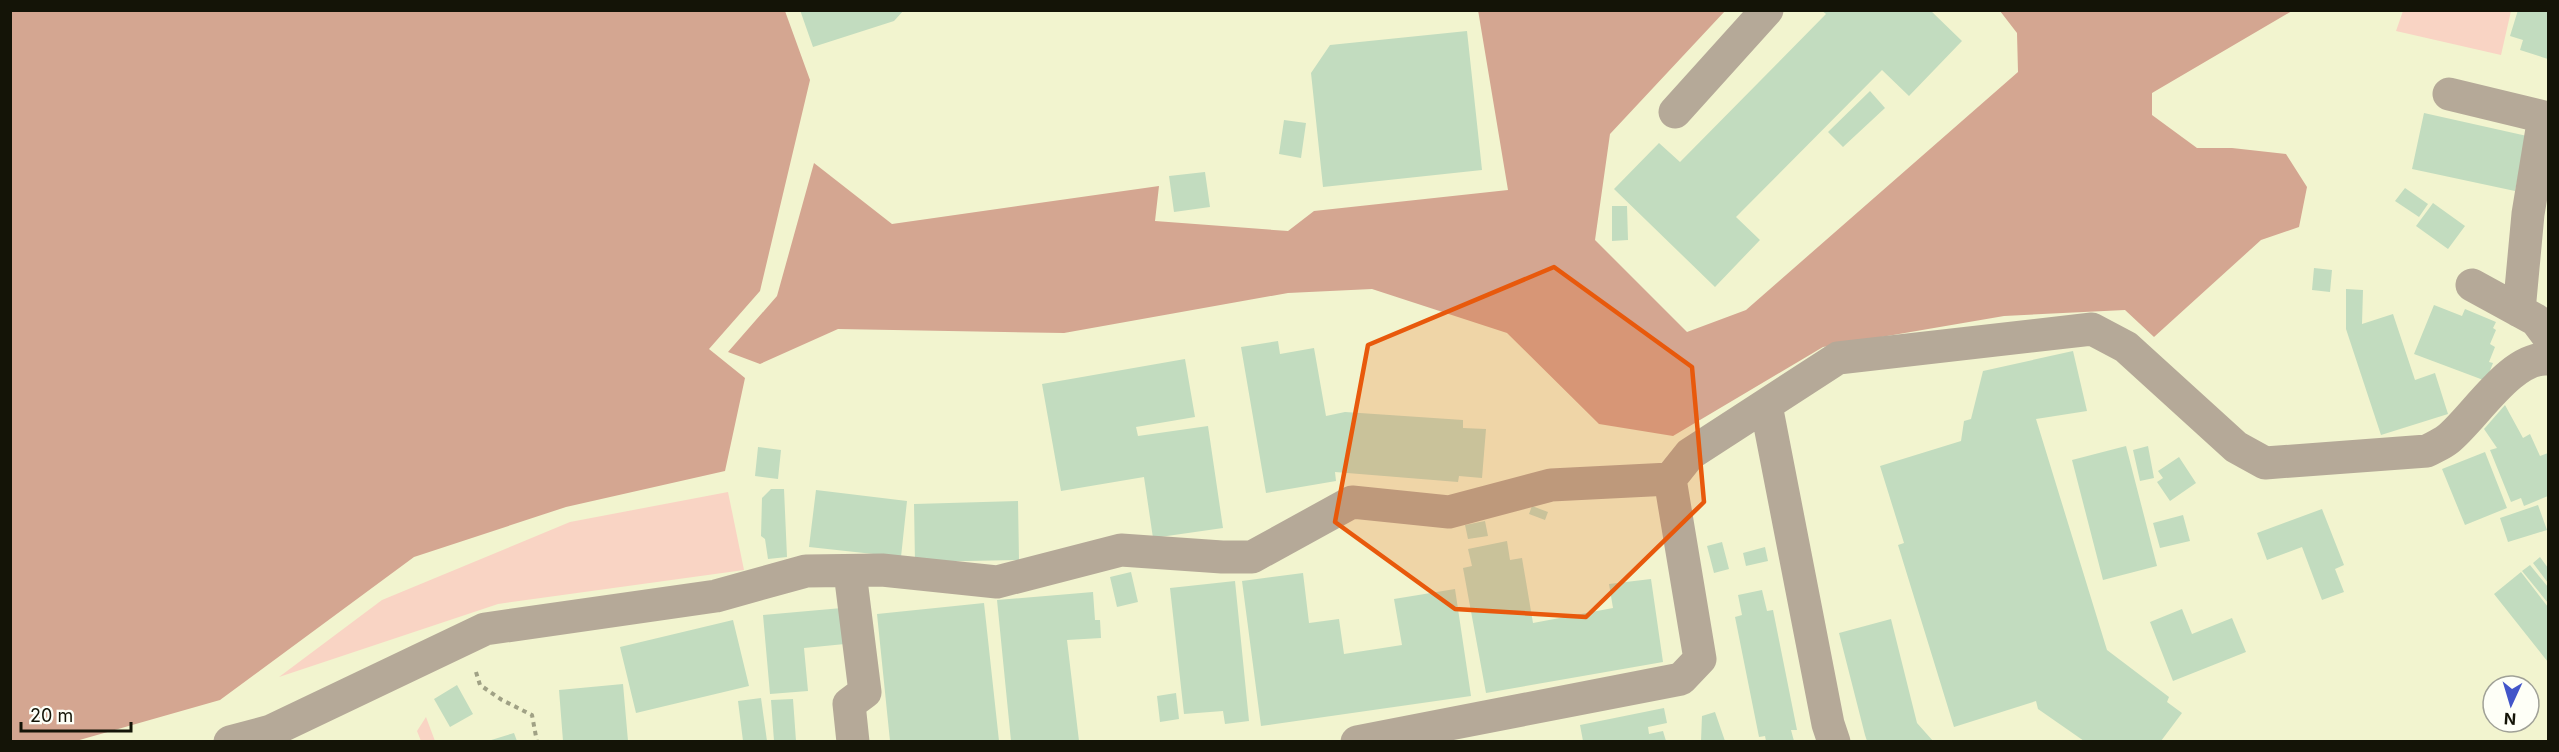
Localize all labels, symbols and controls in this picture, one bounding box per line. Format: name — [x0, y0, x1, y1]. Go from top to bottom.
north arrow — [2481, 674, 2541, 734]
scale bar — [21, 695, 130, 733]
text: 20 m — [30, 705, 73, 726]
text: N — [2503, 709, 2517, 729]

